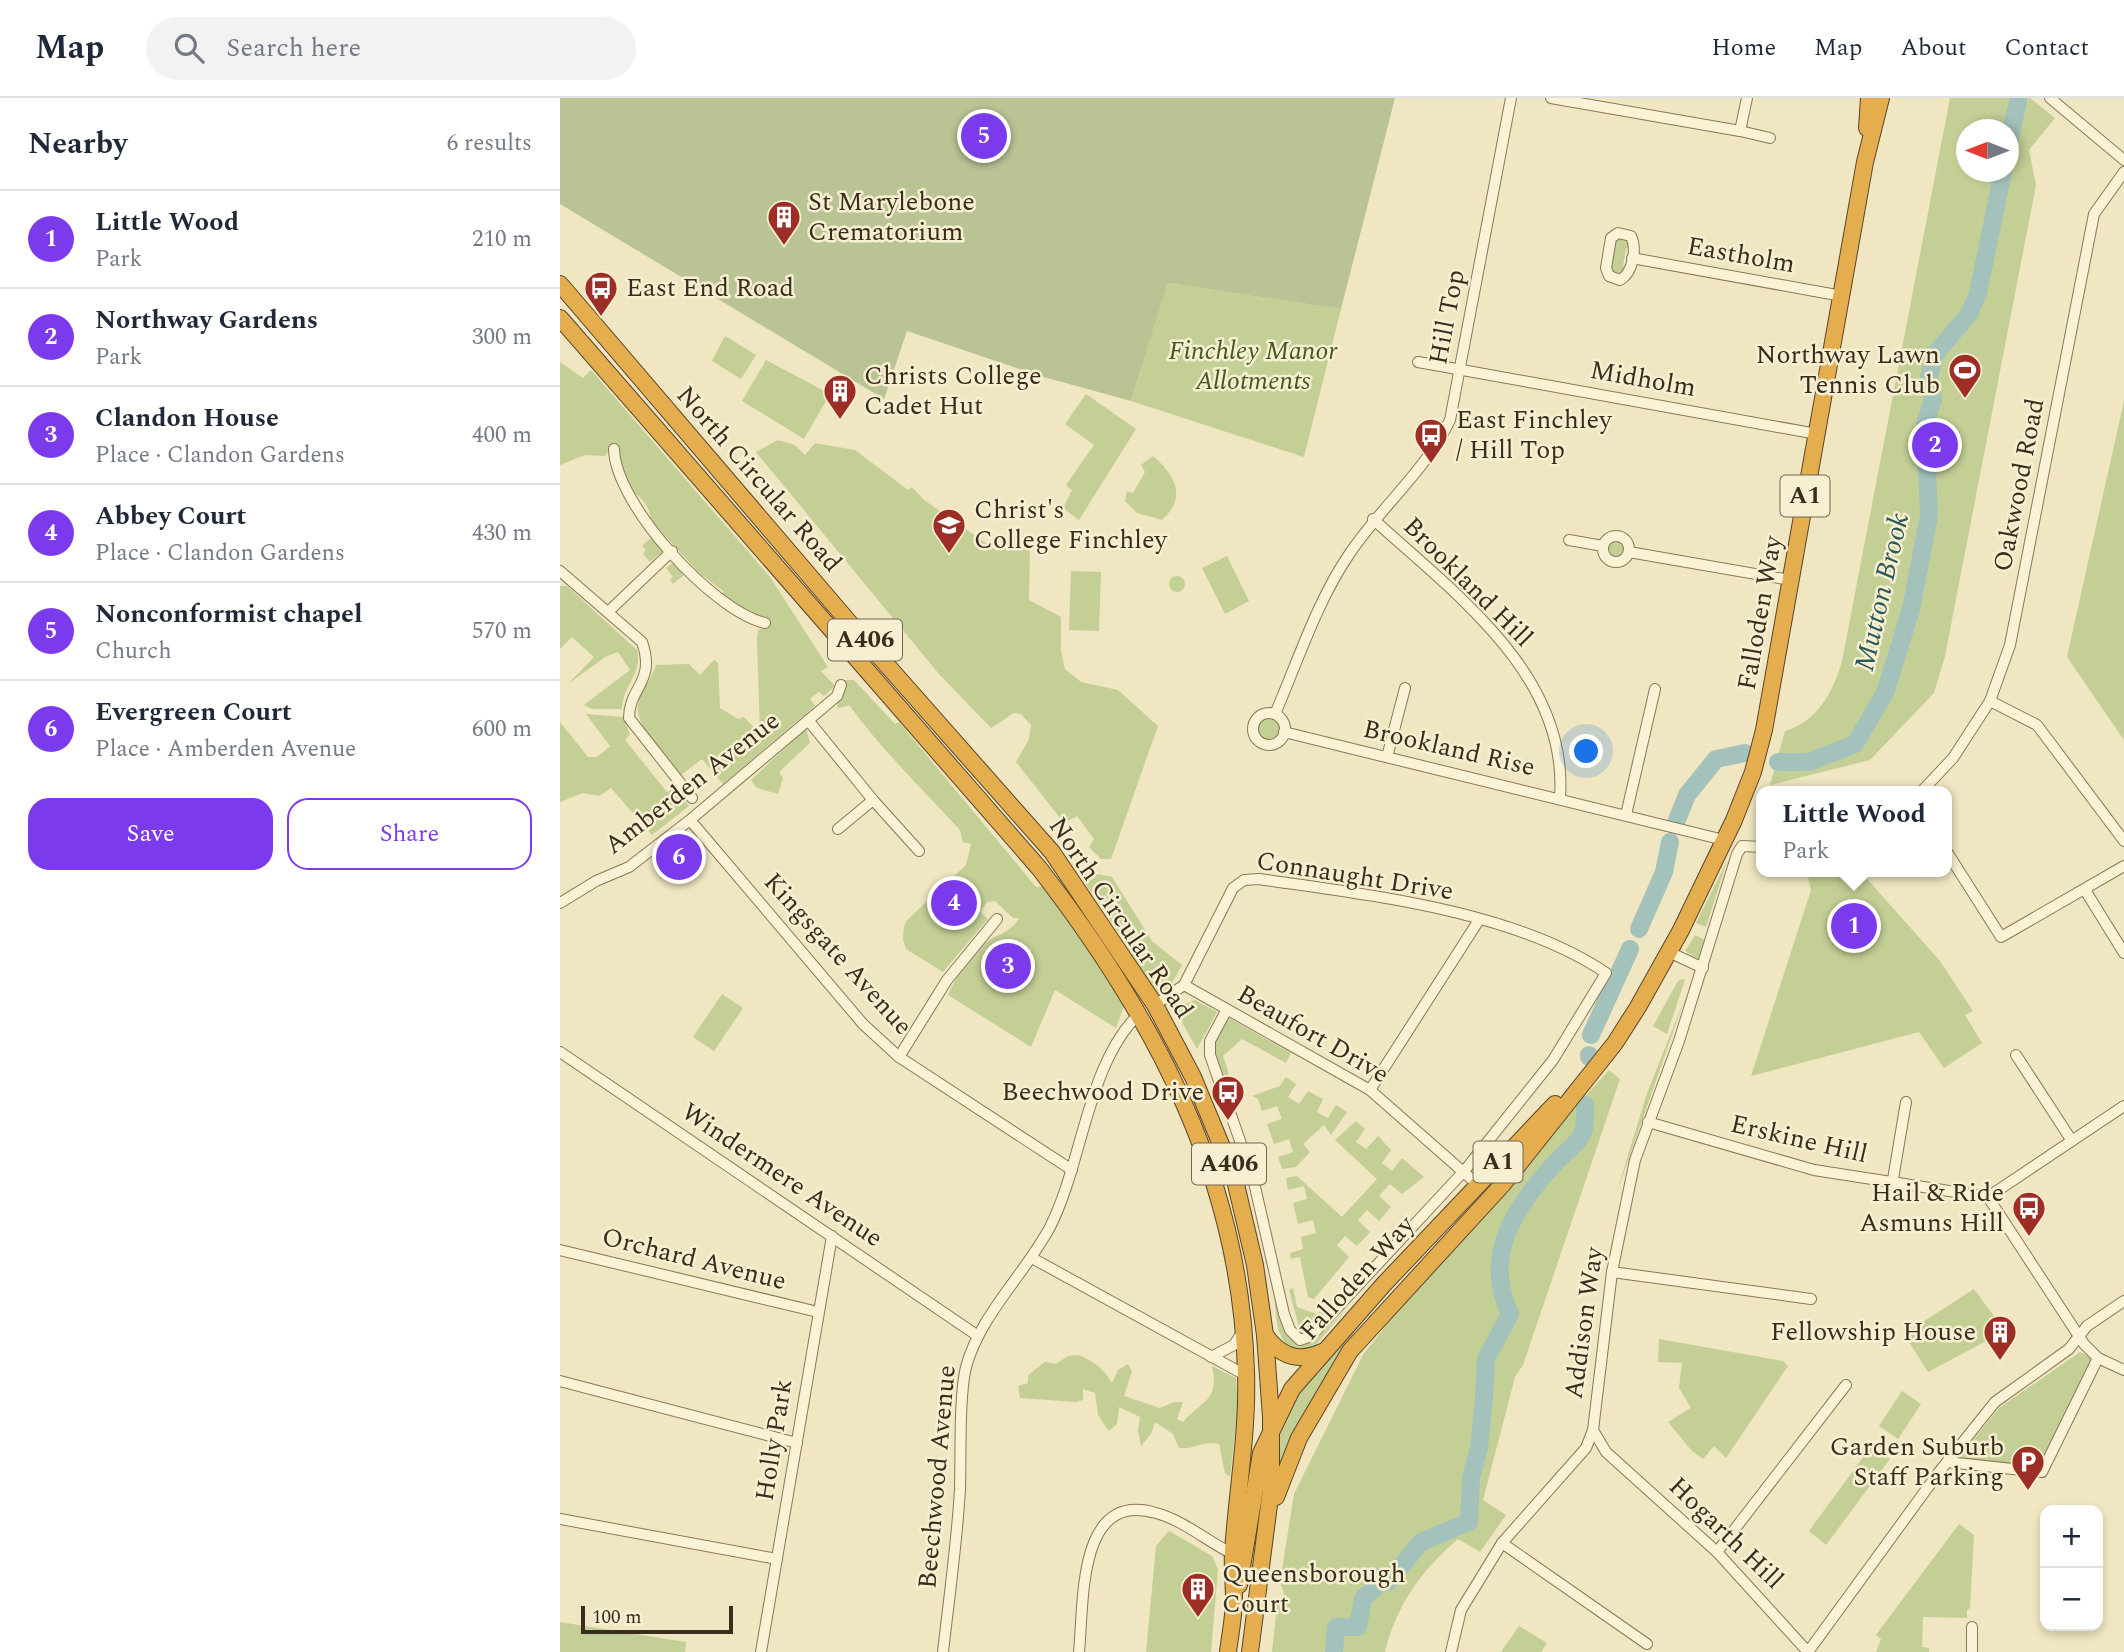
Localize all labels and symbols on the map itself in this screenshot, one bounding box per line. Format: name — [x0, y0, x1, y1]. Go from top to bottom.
pin: 5 — [961, 110, 1007, 162]
north arrow — [1956, 119, 2019, 182]
place label: St Marylebone Crematorium — [808, 182, 975, 252]
building icon: St Marylebone Crematorium — [765, 198, 803, 247]
street label: Eastholm — [1684, 226, 1798, 284]
street label: Hill Top — [1418, 266, 1476, 368]
place label: East End Road — [626, 268, 794, 308]
bus stop icon: East End Road — [582, 269, 620, 318]
park label: Finchley Manor Allotments — [1168, 331, 1339, 401]
place label: Northway Lawn Tennis Club — [1756, 335, 1940, 405]
street label: Midholm — [1587, 350, 1699, 408]
sports icon: Northway Lawn Tennis Club — [1946, 351, 1984, 400]
place label: Christs College Cadet Hut — [864, 356, 1042, 426]
building icon: Christs College Cadet Hut — [821, 372, 859, 421]
street label: North Circular Road — [666, 377, 852, 581]
street label: Oakwood Road — [1983, 395, 2055, 575]
place label: East Finchley / Hill Top — [1456, 400, 1613, 470]
bus stop icon: East Finchley / Hill Top — [1412, 416, 1450, 465]
pin: 2 — [1912, 419, 1958, 471]
road number: A1 — [1780, 475, 1830, 516]
place label: Christ's College Finchley — [974, 490, 1169, 560]
school or university icon: Christ's College Finchley — [930, 506, 968, 555]
street label: Brookland Hill — [1393, 507, 1543, 657]
water label: Mutton Brook — [1843, 509, 1921, 675]
street label: Falloden Way — [1727, 531, 1794, 693]
road number: A406 — [828, 620, 902, 660]
street label: Amberden Avenue — [595, 701, 789, 865]
street label: Brookland Rise — [1359, 709, 1539, 787]
your location — [1569, 734, 1603, 768]
street label: North Circular Road — [1038, 809, 1204, 1027]
pin: 6 — [656, 831, 702, 883]
street label: Connaught Drive — [1254, 841, 1456, 911]
street label: Kingsgate Avenue — [754, 864, 922, 1044]
pin: 4 — [931, 877, 977, 929]
pin: 1 — [1831, 900, 1877, 952]
pin: 3 — [985, 940, 1031, 992]
street label: Beaufort Drive — [1229, 974, 1397, 1094]
place label: Beechwood Drive — [1002, 1072, 1204, 1112]
bus stop icon: Beechwood Drive — [1209, 1073, 1247, 1122]
street label: Windermere Avenue — [673, 1092, 891, 1258]
street label: Erskine Hill — [1727, 1104, 1871, 1174]
road number: A1 — [1474, 1142, 1522, 1182]
road number: A406 — [1192, 1144, 1266, 1184]
place label: Hail & Ride Asmuns Hill — [1859, 1173, 2004, 1243]
bus stop icon: Hail & Ride Asmuns Hill — [2010, 1189, 2048, 1238]
street label: Falloden Way — [1290, 1205, 1425, 1349]
street label: Orchard Avenue — [598, 1217, 790, 1301]
street label: Addison Way — [1554, 1243, 1615, 1402]
place label: Fellowship House — [1770, 1312, 1976, 1352]
building icon: Fellowship House — [1981, 1313, 2019, 1362]
street label: Beechwood Avenue — [907, 1363, 967, 1591]
street label: Holly Park — [745, 1376, 803, 1504]
place label: Garden Suburb Staff Parking — [1830, 1427, 2004, 1497]
parking icon: Garden Suburb Staff Parking — [2009, 1443, 2047, 1492]
street label: Hogarth Hill — [1659, 1467, 1793, 1599]
place label: Queensborough Court — [1222, 1554, 1406, 1624]
building icon: Queensborough Court — [1179, 1570, 1217, 1619]
scale bar — [581, 1603, 733, 1635]

